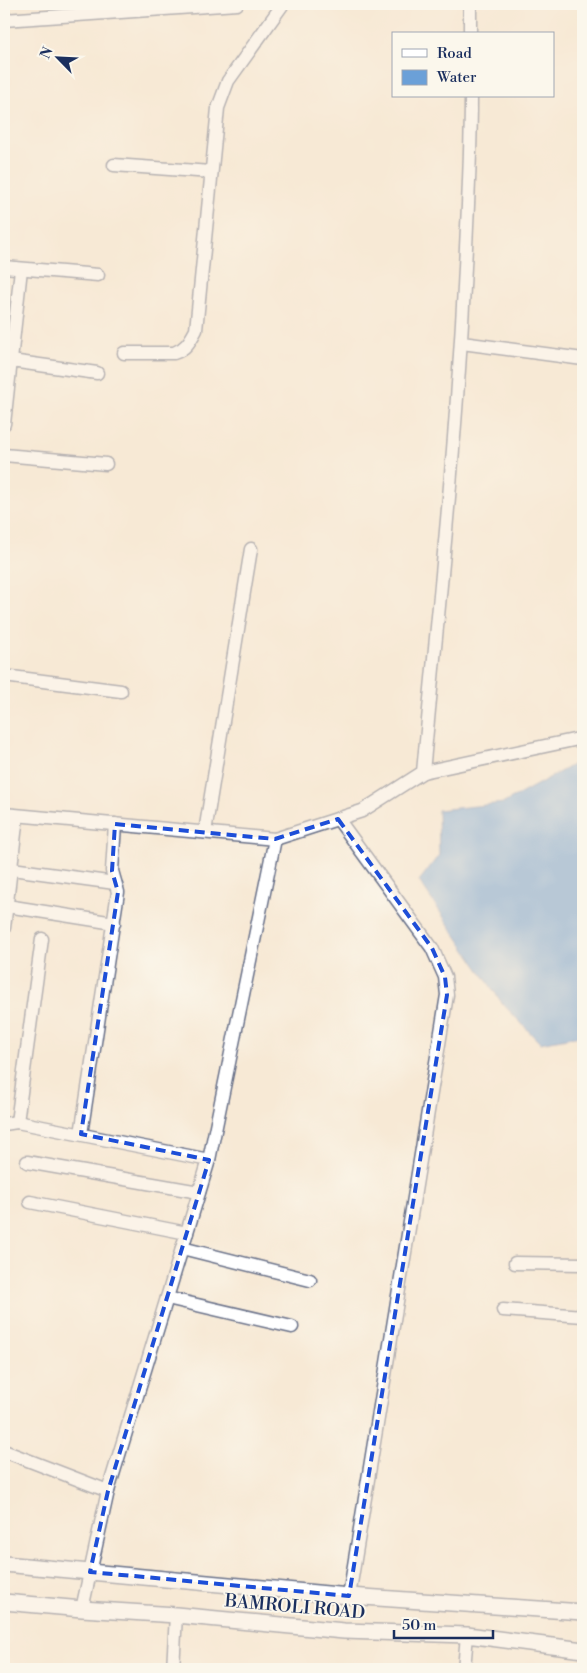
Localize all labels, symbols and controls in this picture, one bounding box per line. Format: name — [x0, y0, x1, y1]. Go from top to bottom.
north arrow — [32, 32, 82, 82]
legend — [392, 32, 554, 98]
text: N — [37, 44, 58, 62]
text: Road — [437, 44, 472, 63]
text: Water — [436, 68, 477, 87]
street label: BAMROLI ROAD — [223, 1589, 366, 1625]
scale bar — [394, 1608, 493, 1640]
text: 50 m — [402, 1616, 436, 1635]

